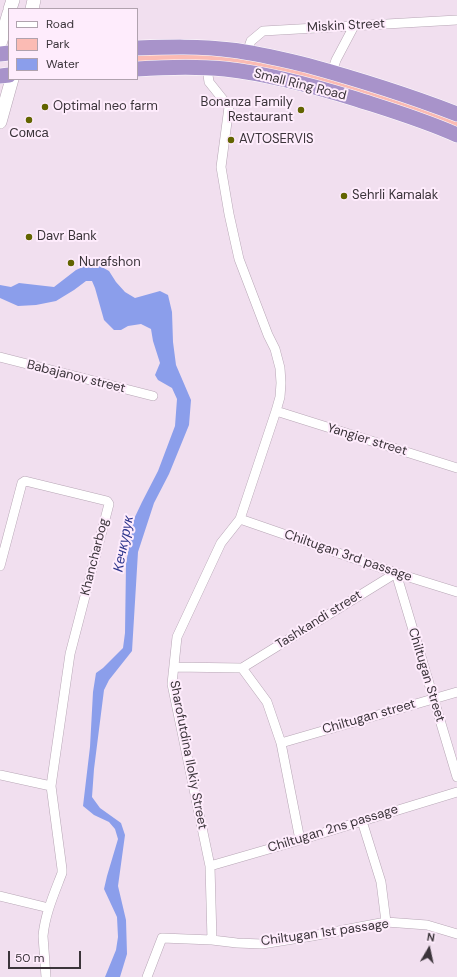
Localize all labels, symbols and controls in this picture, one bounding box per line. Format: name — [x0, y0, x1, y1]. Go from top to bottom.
legend — [8, 8, 138, 80]
text: Road — [46, 16, 74, 32]
street label: Miskin Street — [307, 16, 385, 36]
text: Park — [46, 36, 70, 52]
text: Water — [46, 56, 79, 72]
street label: Small Ring Road — [252, 66, 348, 104]
place label: Bonanza Family Restaurant — [201, 95, 293, 126]
place label: Optimal neo farm — [53, 99, 158, 115]
marker: Optimal neo farm — [40, 102, 50, 112]
marker: Bonanza Family Restaurant — [296, 105, 306, 115]
marker: Сомса — [24, 115, 34, 125]
place label: Сомса — [9, 126, 49, 142]
place label: AVTOSERVIS — [239, 132, 313, 148]
marker: AVTOSERVIS — [226, 135, 236, 145]
place label: Sehrli Kamalak — [352, 188, 438, 204]
marker: Sehrli Kamalak — [339, 191, 349, 201]
place label: Davr Bank — [37, 229, 97, 245]
marker: Davr Bank — [24, 232, 34, 242]
place label: Nurafshon — [79, 255, 141, 271]
marker: Nurafshon — [66, 258, 76, 268]
street label: Babajanov street — [25, 357, 127, 397]
street label: Yangier street — [325, 420, 409, 460]
water label: Кечкурук — [110, 514, 138, 574]
street label: Khancharbog — [78, 517, 112, 597]
street label: Chiltugan 3rd passage — [282, 527, 414, 585]
street label: Tashkandi street — [273, 587, 365, 653]
street label: Chiltugan Street — [404, 626, 448, 724]
street label: Sharofutdina Ilokiy Street — [166, 679, 210, 831]
street label: Chiltugаn street — [321, 696, 417, 738]
street label: Chiltugаn 2ns passage — [266, 802, 400, 856]
street label: Chiltugan 1st passage — [260, 916, 390, 950]
north arrow — [409, 929, 449, 969]
text: N — [426, 930, 436, 945]
scale bar — [10, 943, 83, 969]
text: 50 m — [15, 950, 44, 966]

